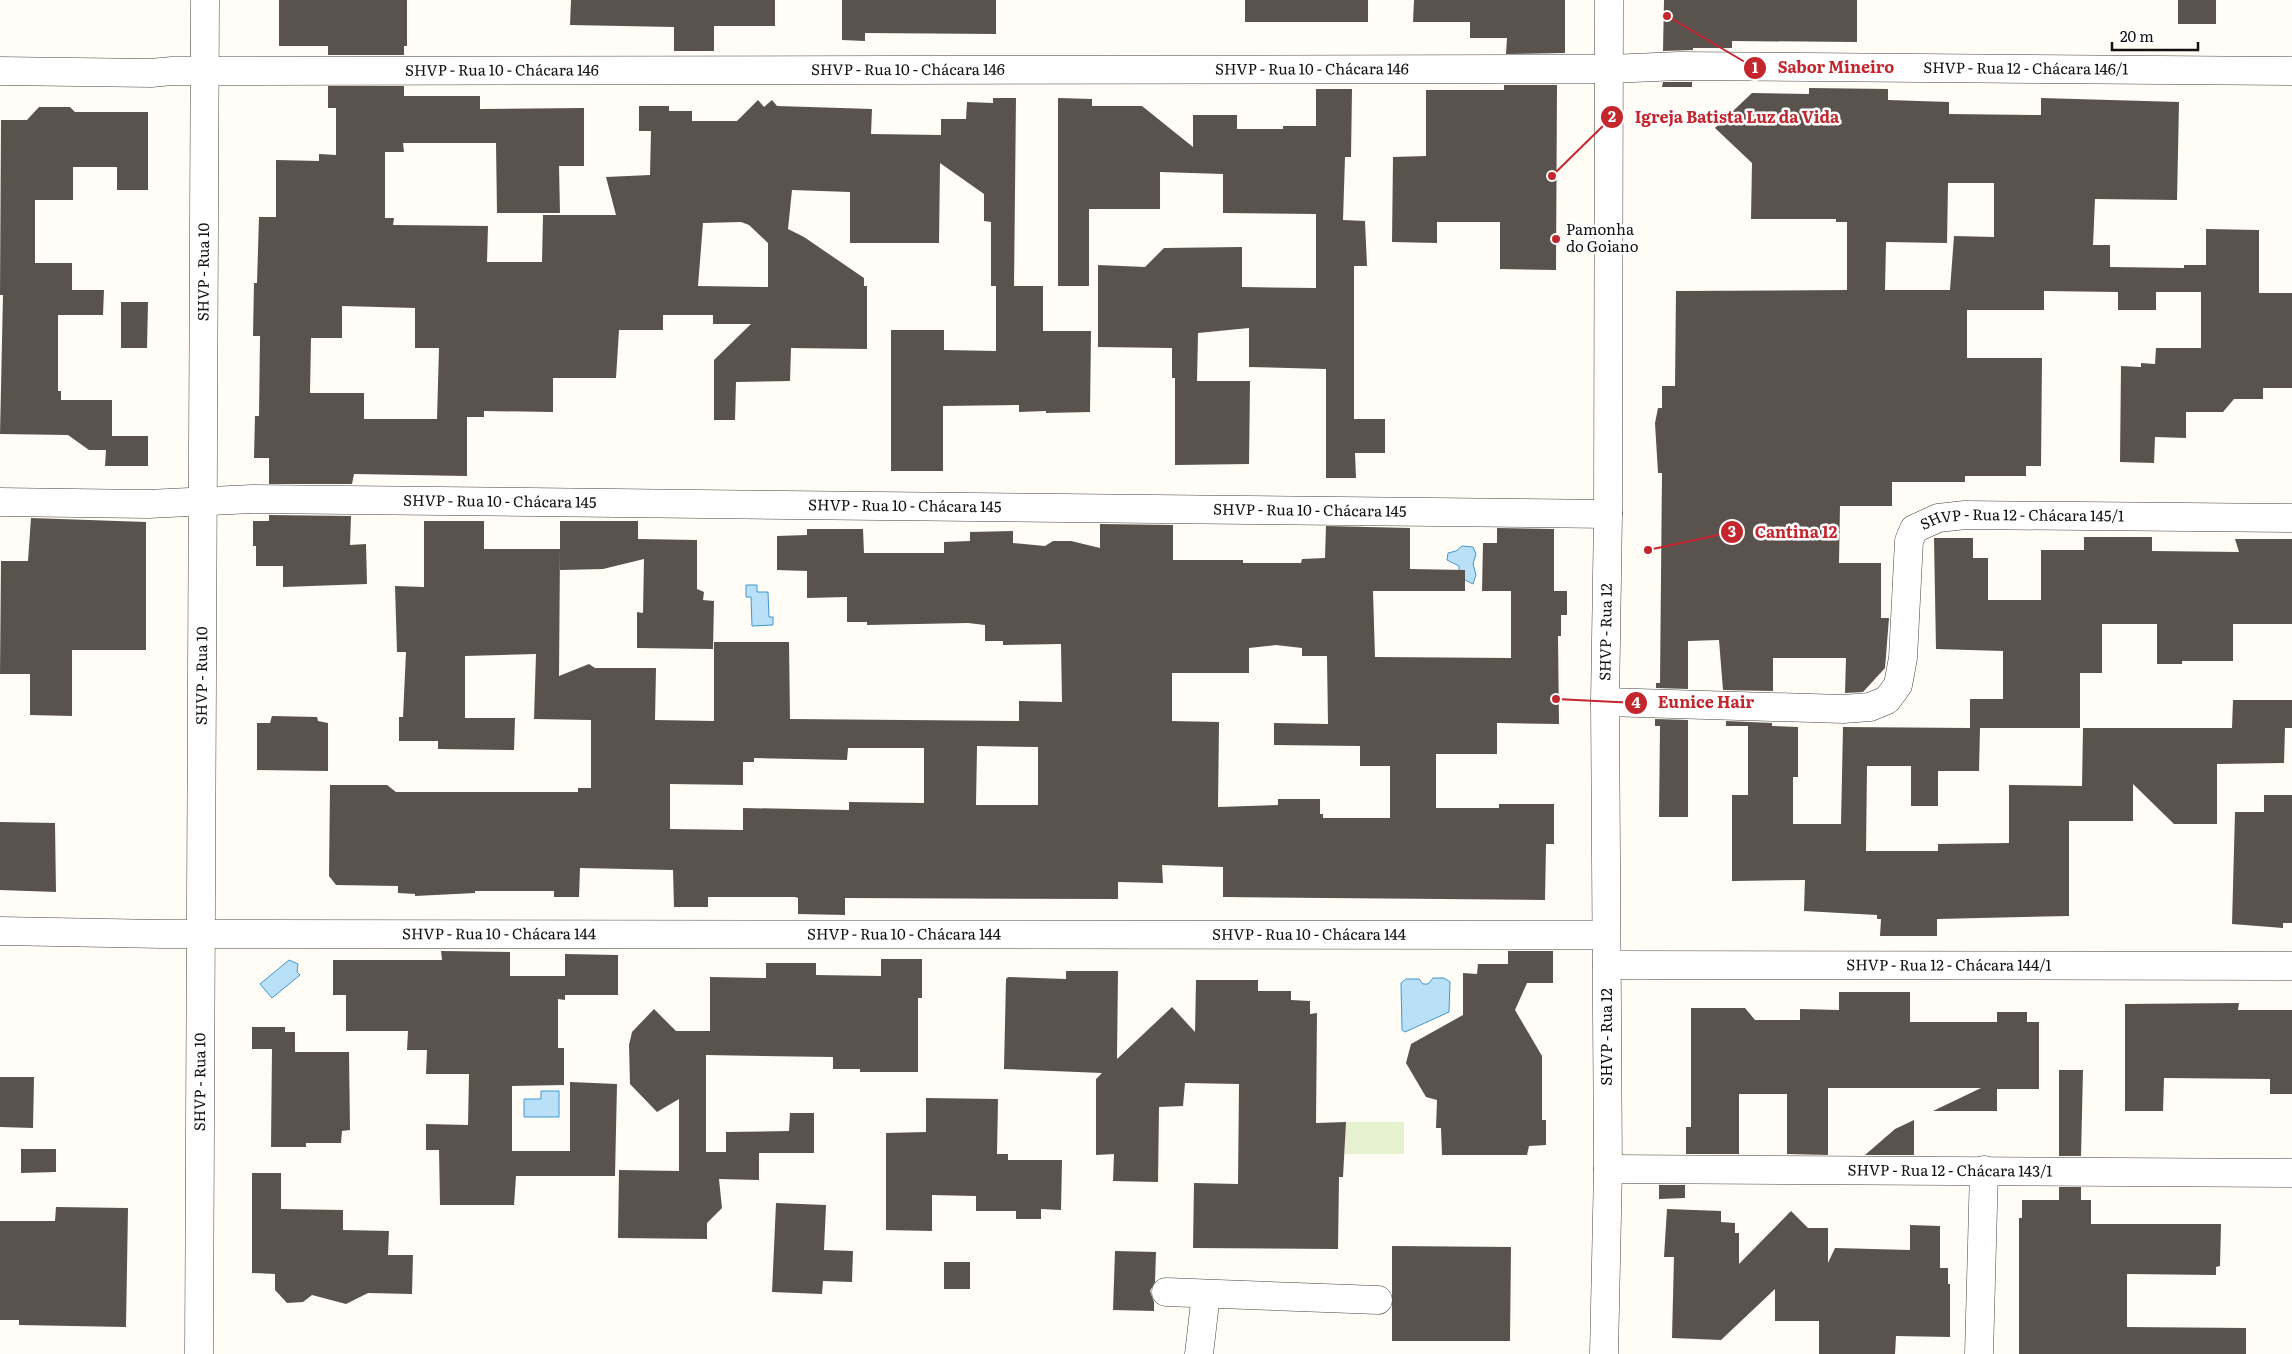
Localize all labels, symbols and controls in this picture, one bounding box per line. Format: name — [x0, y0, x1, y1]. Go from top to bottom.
scale bar — [2112, 20, 2198, 52]
text: 20 m — [2120, 24, 2154, 47]
callout: Sabor Mineiro — [1743, 52, 1904, 83]
text: Sabor Mineiro — [1778, 54, 1894, 78]
text: 1 — [1752, 55, 1758, 78]
street label: SHVP - Rua 12 - Chácara 146/1 — [1923, 55, 2129, 80]
street label: SHVP - Rua 10 - Chácara 146 — [1215, 56, 1409, 80]
street label: SHVP - Rua 10 - Chácara 146 — [405, 57, 599, 81]
street label: SHVP - Rua 10 - Chácara 146 — [811, 57, 1005, 80]
callout: Igreja Batista Luz da Vida — [1600, 102, 1849, 133]
text: 2 — [1608, 104, 1616, 127]
text: Igreja Batista Luz da Vida — [1635, 104, 1840, 128]
place label: Pamonha do Goiano — [1566, 217, 1639, 257]
street label: SHVP - Rua 10 — [191, 222, 214, 321]
marker: Pamonha do Goiano — [1550, 233, 1562, 245]
street label: SHVP - Rua 10 - Chácara 145 — [403, 488, 597, 513]
street label: SHVP - Rua 10 - Chácara 145 — [808, 492, 1002, 517]
street label: SHVP - Rua 10 - Chácara 145 — [1213, 497, 1407, 522]
street label: SHVP - Rua 12 - Chácara 145/1 — [1916, 502, 2124, 535]
callout: Cantina 12 — [1719, 516, 1847, 547]
text: 3 — [1728, 519, 1736, 542]
text: Cantina 12 — [1755, 519, 1838, 543]
street label: SHVP - Rua 12 — [1592, 583, 1617, 681]
street label: SHVP - Rua 10 — [189, 626, 212, 725]
callout: Eunice Hair — [1623, 687, 1765, 718]
text: Eunice Hair — [1658, 689, 1755, 713]
text: 4 — [1631, 690, 1641, 713]
street label: SHVP - Rua 10 - Chácara 144 — [402, 921, 596, 944]
street label: SHVP - Rua 10 - Chácara 144 — [807, 921, 1001, 945]
street label: SHVP - Rua 10 - Chácara 144 — [1212, 922, 1406, 945]
street label: SHVP - Rua 12 - Chácara 144/1 — [1846, 952, 2052, 976]
street label: SHVP - Rua 12 — [1594, 988, 1617, 1086]
street label: SHVP - Rua 10 — [187, 1032, 210, 1131]
street label: SHVP - Rua 12 - Chácara 143/1 — [1847, 1157, 2053, 1182]

